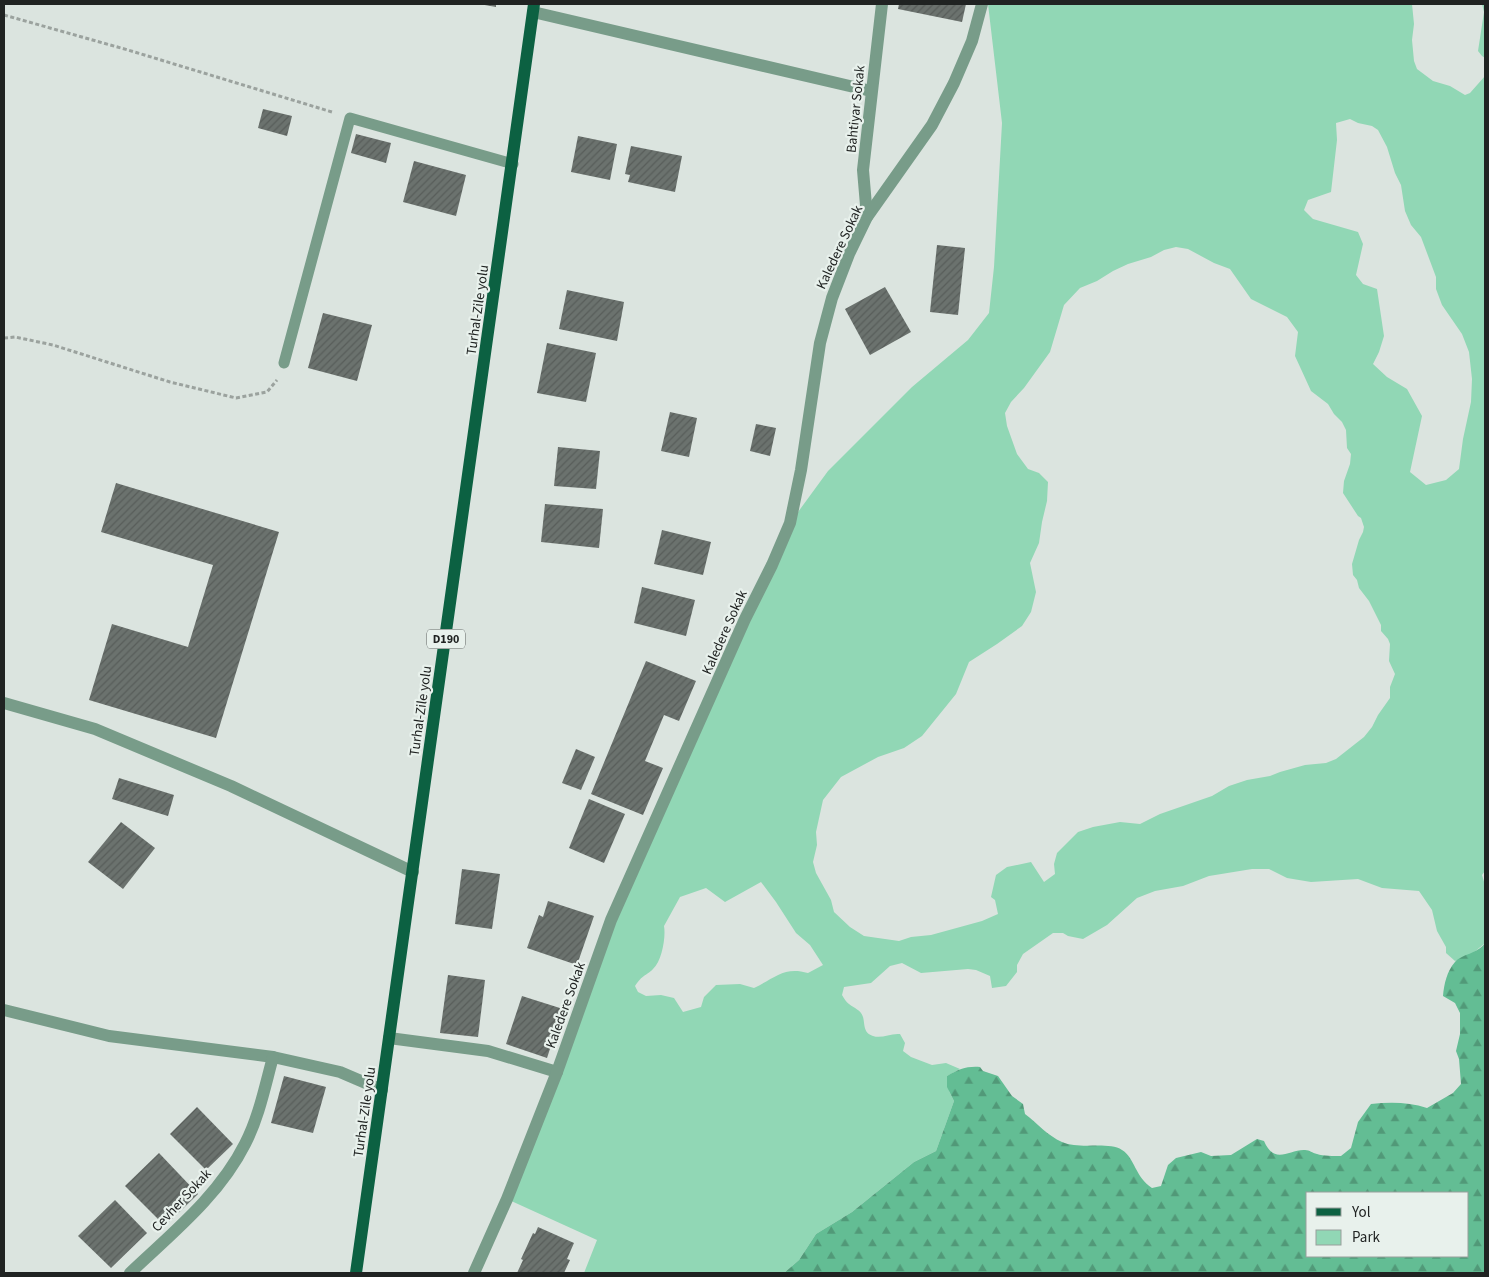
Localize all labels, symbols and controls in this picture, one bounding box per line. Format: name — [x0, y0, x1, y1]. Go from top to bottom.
street label: Bahtiyar Sokak — [841, 64, 871, 154]
street label: Kaledere Sokak — [812, 202, 868, 293]
street label: Turhal-Zile yolu — [462, 264, 494, 357]
street label: Kaledere Sokak — [697, 587, 753, 678]
road number: D190 — [427, 630, 465, 648]
street label: Turhal-Zile yolu — [405, 665, 437, 758]
street label: Kaledere Sokak — [541, 959, 591, 1051]
street label: Turhal-Zile yolu — [349, 1066, 381, 1159]
street label: Cevher Sokak — [147, 1165, 216, 1237]
legend — [1306, 1192, 1469, 1257]
text: Yol — [1351, 1202, 1371, 1223]
text: Park — [1352, 1227, 1381, 1248]

